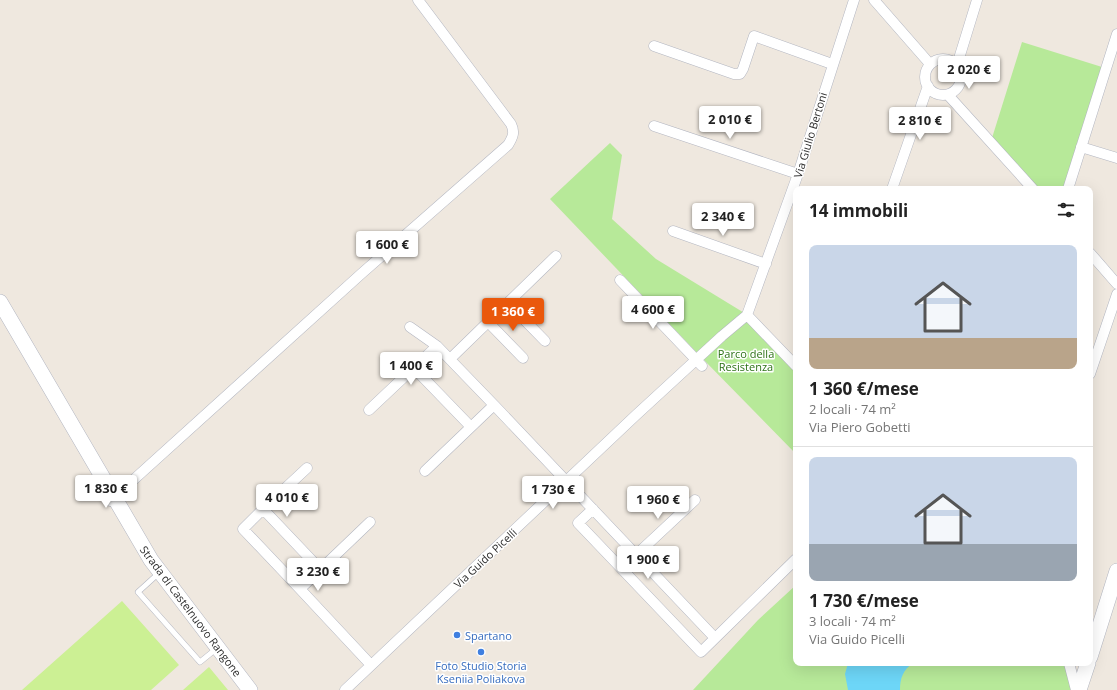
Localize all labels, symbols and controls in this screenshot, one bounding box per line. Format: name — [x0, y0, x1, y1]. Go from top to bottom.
pin: 2 020 € — [932, 56, 1006, 90]
text: 2 020 € — [947, 60, 991, 78]
street label: Via Giulio Bertoni — [790, 90, 830, 180]
pin: 2 010 € — [693, 106, 767, 140]
pin: 2 810 € — [883, 107, 957, 141]
text: 2 010 € — [708, 110, 752, 128]
text: 2 810 € — [898, 111, 942, 129]
text: 14 immobili — [809, 199, 908, 222]
icon: filters — [1055, 199, 1077, 221]
pin: 2 340 € — [686, 203, 760, 237]
text: 2 340 € — [701, 207, 745, 225]
pin: 1 600 € — [350, 231, 424, 265]
text: 1 600 € — [365, 235, 409, 253]
icon: home — [907, 271, 979, 343]
pin: 4 600 € — [616, 296, 690, 330]
pin: 1 360 € — [476, 298, 550, 332]
text: 4 600 € — [631, 300, 675, 318]
text: 1 360 € — [491, 302, 535, 320]
park label: Parco della Resistenza — [718, 346, 774, 374]
pin: 1 400 € — [374, 352, 448, 386]
text: 1 400 € — [389, 356, 433, 374]
text: 1 360 €/mese — [809, 377, 919, 400]
text: 2 locali · 74 m² — [809, 400, 896, 418]
text: Via Piero Gobetti — [809, 418, 911, 436]
pin: 1 830 € — [69, 475, 143, 509]
pin: 1 730 € — [516, 476, 590, 510]
text: 1 830 € — [84, 479, 128, 497]
text: 1 730 € — [531, 480, 575, 498]
icon: home — [907, 483, 979, 555]
pin: 4 010 € — [250, 484, 324, 518]
pin: 1 960 € — [621, 486, 695, 520]
text: 4 010 € — [265, 488, 309, 506]
text: 1 960 € — [636, 490, 680, 508]
street label: Via Guido Picelli — [450, 525, 520, 591]
street label: Strada di Castelnuovo Rangone — [137, 543, 245, 679]
pin: 1 900 € — [611, 546, 685, 580]
text: 1 900 € — [626, 550, 670, 568]
pin: 3 230 € — [281, 558, 355, 592]
text: 3 230 € — [296, 562, 340, 580]
text: 1 730 €/mese — [809, 589, 919, 612]
text: 3 locali · 74 m² — [809, 612, 896, 630]
place label: Spartano — [465, 628, 512, 643]
marker: Spartano — [452, 630, 462, 640]
text: Via Guido Picelli — [809, 630, 905, 648]
marker: Foto Studio Storia Kseniia Poliakova — [476, 647, 486, 657]
place label: Foto Studio Storia Kseniia Poliakova — [435, 658, 527, 686]

